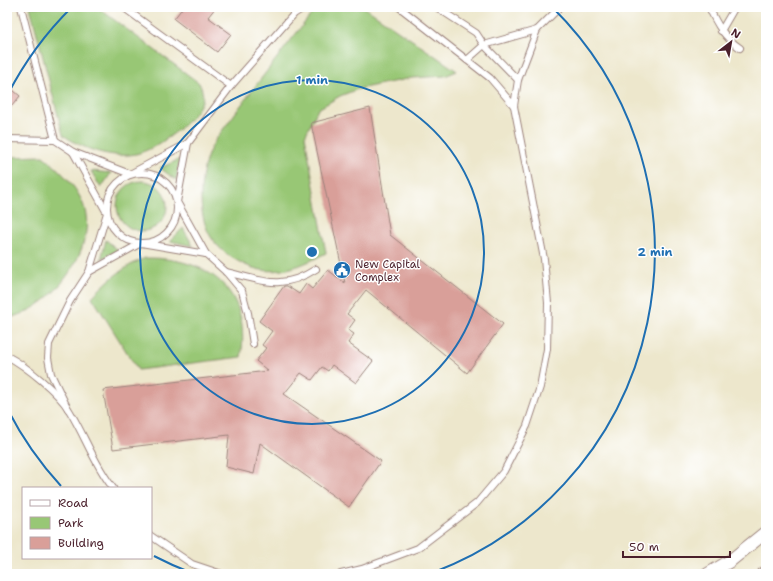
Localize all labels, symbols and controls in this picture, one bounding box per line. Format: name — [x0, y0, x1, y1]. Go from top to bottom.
north arrow — [711, 22, 751, 62]
text: N — [728, 25, 744, 43]
text: 1 min — [296, 72, 328, 88]
text: 2 min — [638, 244, 673, 260]
centre of rings — [305, 245, 319, 259]
place label: New Capital Complex — [355, 257, 420, 285]
public building icon: New Capital Complex — [332, 260, 352, 280]
legend — [22, 487, 152, 559]
text: Road — [58, 495, 89, 511]
text: Park — [58, 515, 84, 531]
scale bar — [623, 533, 730, 559]
text: Building — [58, 535, 104, 551]
text: 50 m — [629, 539, 659, 555]

